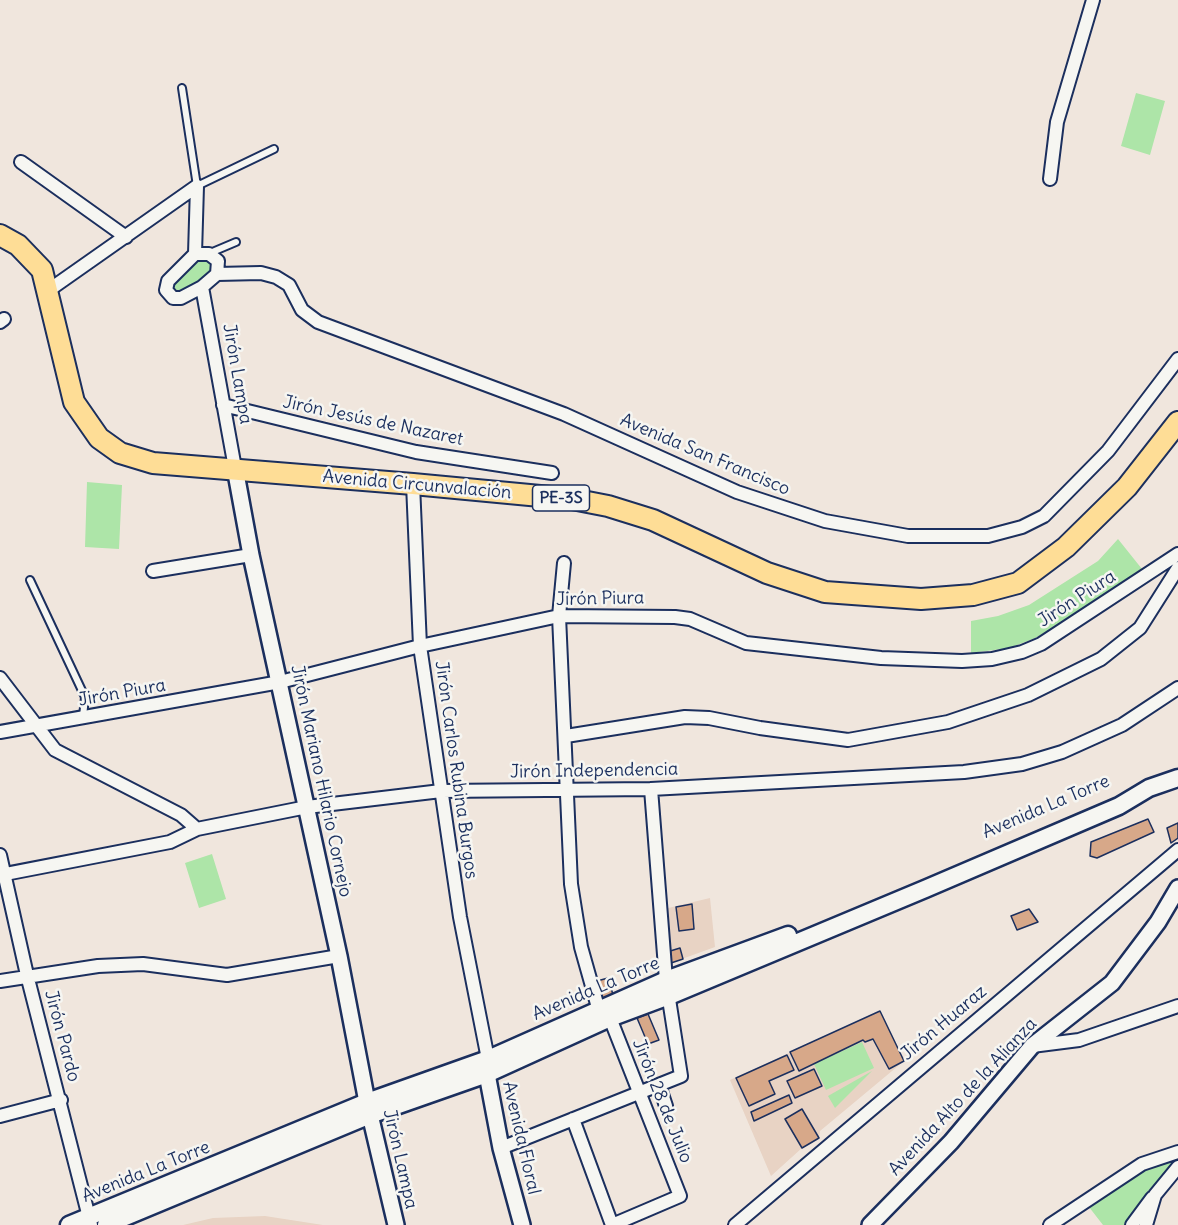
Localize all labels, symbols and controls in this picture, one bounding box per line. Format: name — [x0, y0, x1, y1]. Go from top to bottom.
street label: Jirón Lampa — [218, 322, 256, 426]
street label: Jirón Jesús de Nazaret — [281, 391, 465, 451]
street label: Avenida San Francisco — [617, 409, 793, 501]
street label: Avenida Circunvalación — [322, 466, 512, 504]
road number: PE-3S — [532, 485, 590, 511]
street label: Jirón Piura — [1034, 566, 1120, 632]
street label: Jirón Piura — [556, 587, 644, 611]
street label: Jirón Carlos Rubina Burgos — [430, 660, 482, 880]
street label: Jirón Mariano Hilario Cornejo — [286, 663, 356, 899]
street label: Jirón Piura — [77, 675, 167, 711]
street label: Jirón Independencia — [510, 759, 678, 783]
street label: Avenida La Torre — [979, 771, 1113, 843]
street label: Avenida La Torre — [529, 953, 663, 1025]
street label: Jirón Huaraz — [897, 981, 991, 1065]
street label: Jirón Pardo — [39, 988, 85, 1084]
street label: Avenida Alto de la Alianza — [884, 1014, 1042, 1180]
street label: Jirón 28 de Julio — [627, 1036, 697, 1166]
street label: Avenida Floral — [498, 1079, 544, 1197]
street label: Jirón Lampa — [378, 1107, 422, 1211]
street label: Avenida La Torre — [79, 1137, 213, 1207]

